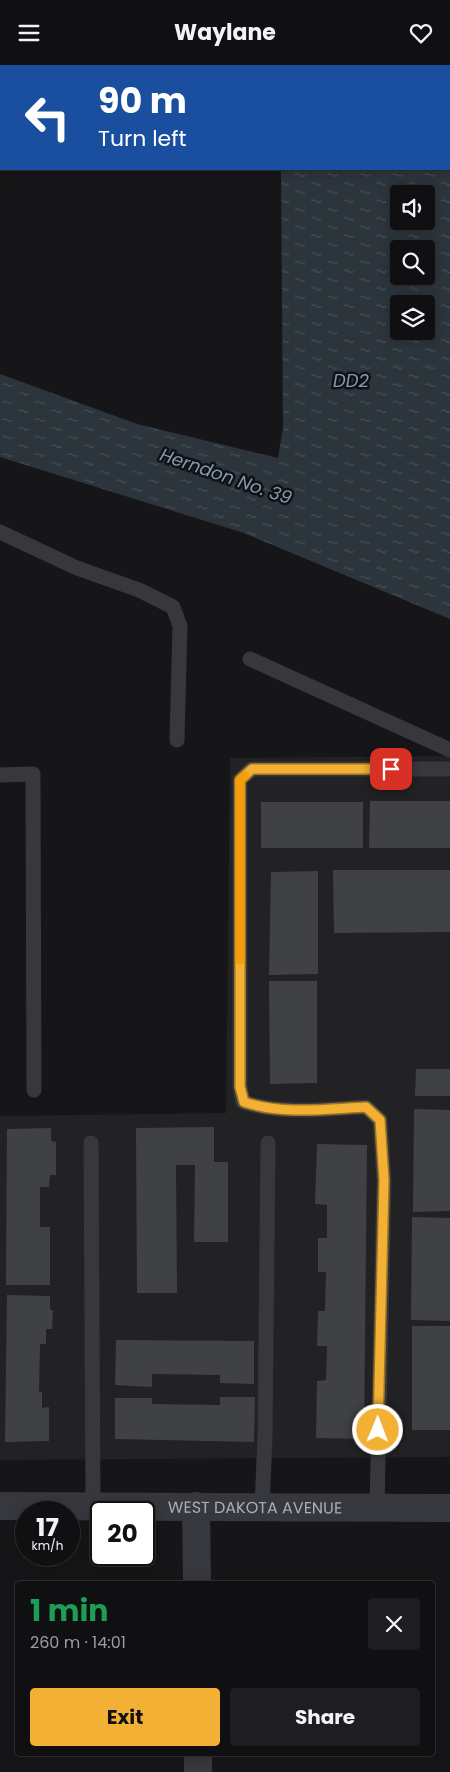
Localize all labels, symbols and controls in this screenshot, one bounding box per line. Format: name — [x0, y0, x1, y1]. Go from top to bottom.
text: Waylane — [174, 17, 276, 48]
icon: menu — [15, 19, 43, 47]
icon: heart — [407, 19, 435, 47]
text: 90 m — [98, 76, 187, 125]
icon: left — [15, 85, 80, 150]
text: Turn left — [98, 123, 186, 154]
map controls — [390, 185, 435, 340]
button: sound — [390, 185, 435, 230]
button: search — [390, 240, 435, 285]
button: layers — [390, 295, 435, 340]
water label: DD2 — [333, 368, 370, 393]
water label: Herndon No. 39 — [157, 442, 295, 510]
pin — [370, 748, 412, 790]
icon: arrive — [377, 755, 405, 783]
position arrow — [351, 1403, 403, 1455]
street label: WEST DAKOTA AVENUE — [168, 1495, 342, 1519]
speed limit sign: 20 — [90, 1501, 155, 1566]
text: 17 — [36, 1510, 59, 1545]
text: km/h — [32, 1537, 63, 1554]
text: 1 min — [30, 1589, 108, 1632]
button: close — [368, 1598, 420, 1650]
text: 260 m · 14:01 — [30, 1631, 126, 1654]
button: Exit — [30, 1688, 220, 1746]
button: Share — [230, 1688, 420, 1746]

